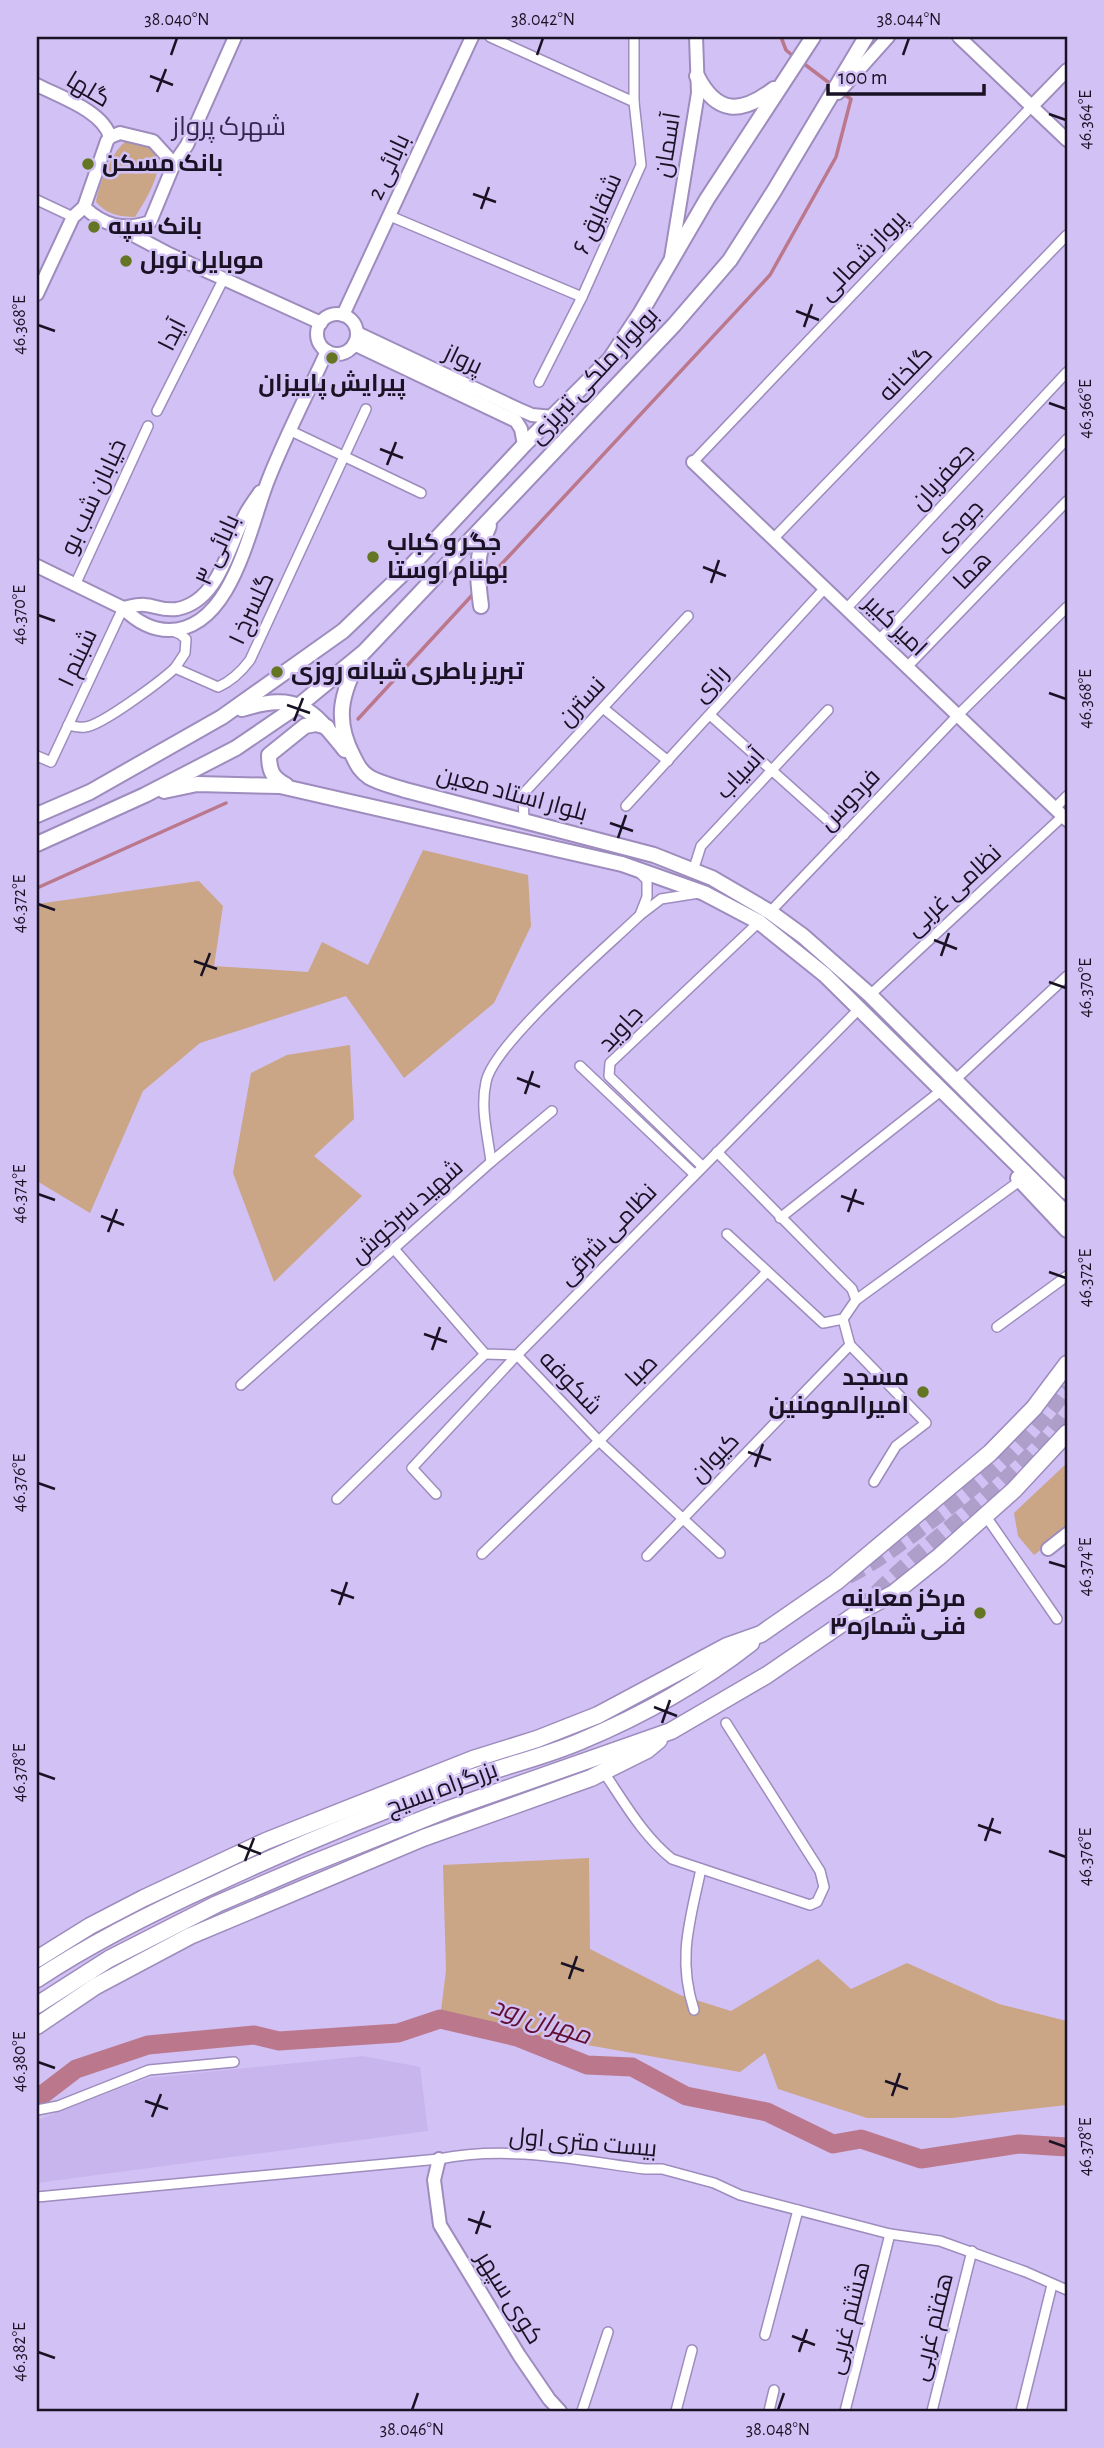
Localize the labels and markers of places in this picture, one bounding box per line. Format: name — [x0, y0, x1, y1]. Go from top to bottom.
place label: بانک مسکن — [102, 152, 223, 177]
marker: بانک مسکن — [80, 156, 96, 172]
place label: بانک سپه — [108, 215, 202, 242]
marker: بانک سپه — [86, 219, 102, 235]
place label: موبایل نوبل — [140, 249, 264, 274]
marker: موبایل نوبل — [118, 253, 134, 269]
marker: پیرایش پاییزان — [324, 350, 340, 366]
place label: پیرایش پاییزان — [258, 370, 406, 400]
place label: جگر و کباب بهنام اوستا — [387, 531, 508, 586]
marker: جگر و کباب بهنام اوستا — [365, 549, 381, 565]
place label: تبریز باطری شبانه روزی — [291, 658, 525, 685]
marker: تبریز باطری شبانه روزی — [269, 664, 285, 680]
place label: مسجد امیرالمومنین — [768, 1366, 909, 1419]
marker: مسجد امیرالمومنین — [915, 1384, 931, 1400]
place label: مرکز معاینه فنی شماره۳ — [829, 1587, 966, 1640]
marker: مرکز معاینه فنی شماره۳ — [972, 1605, 988, 1621]

